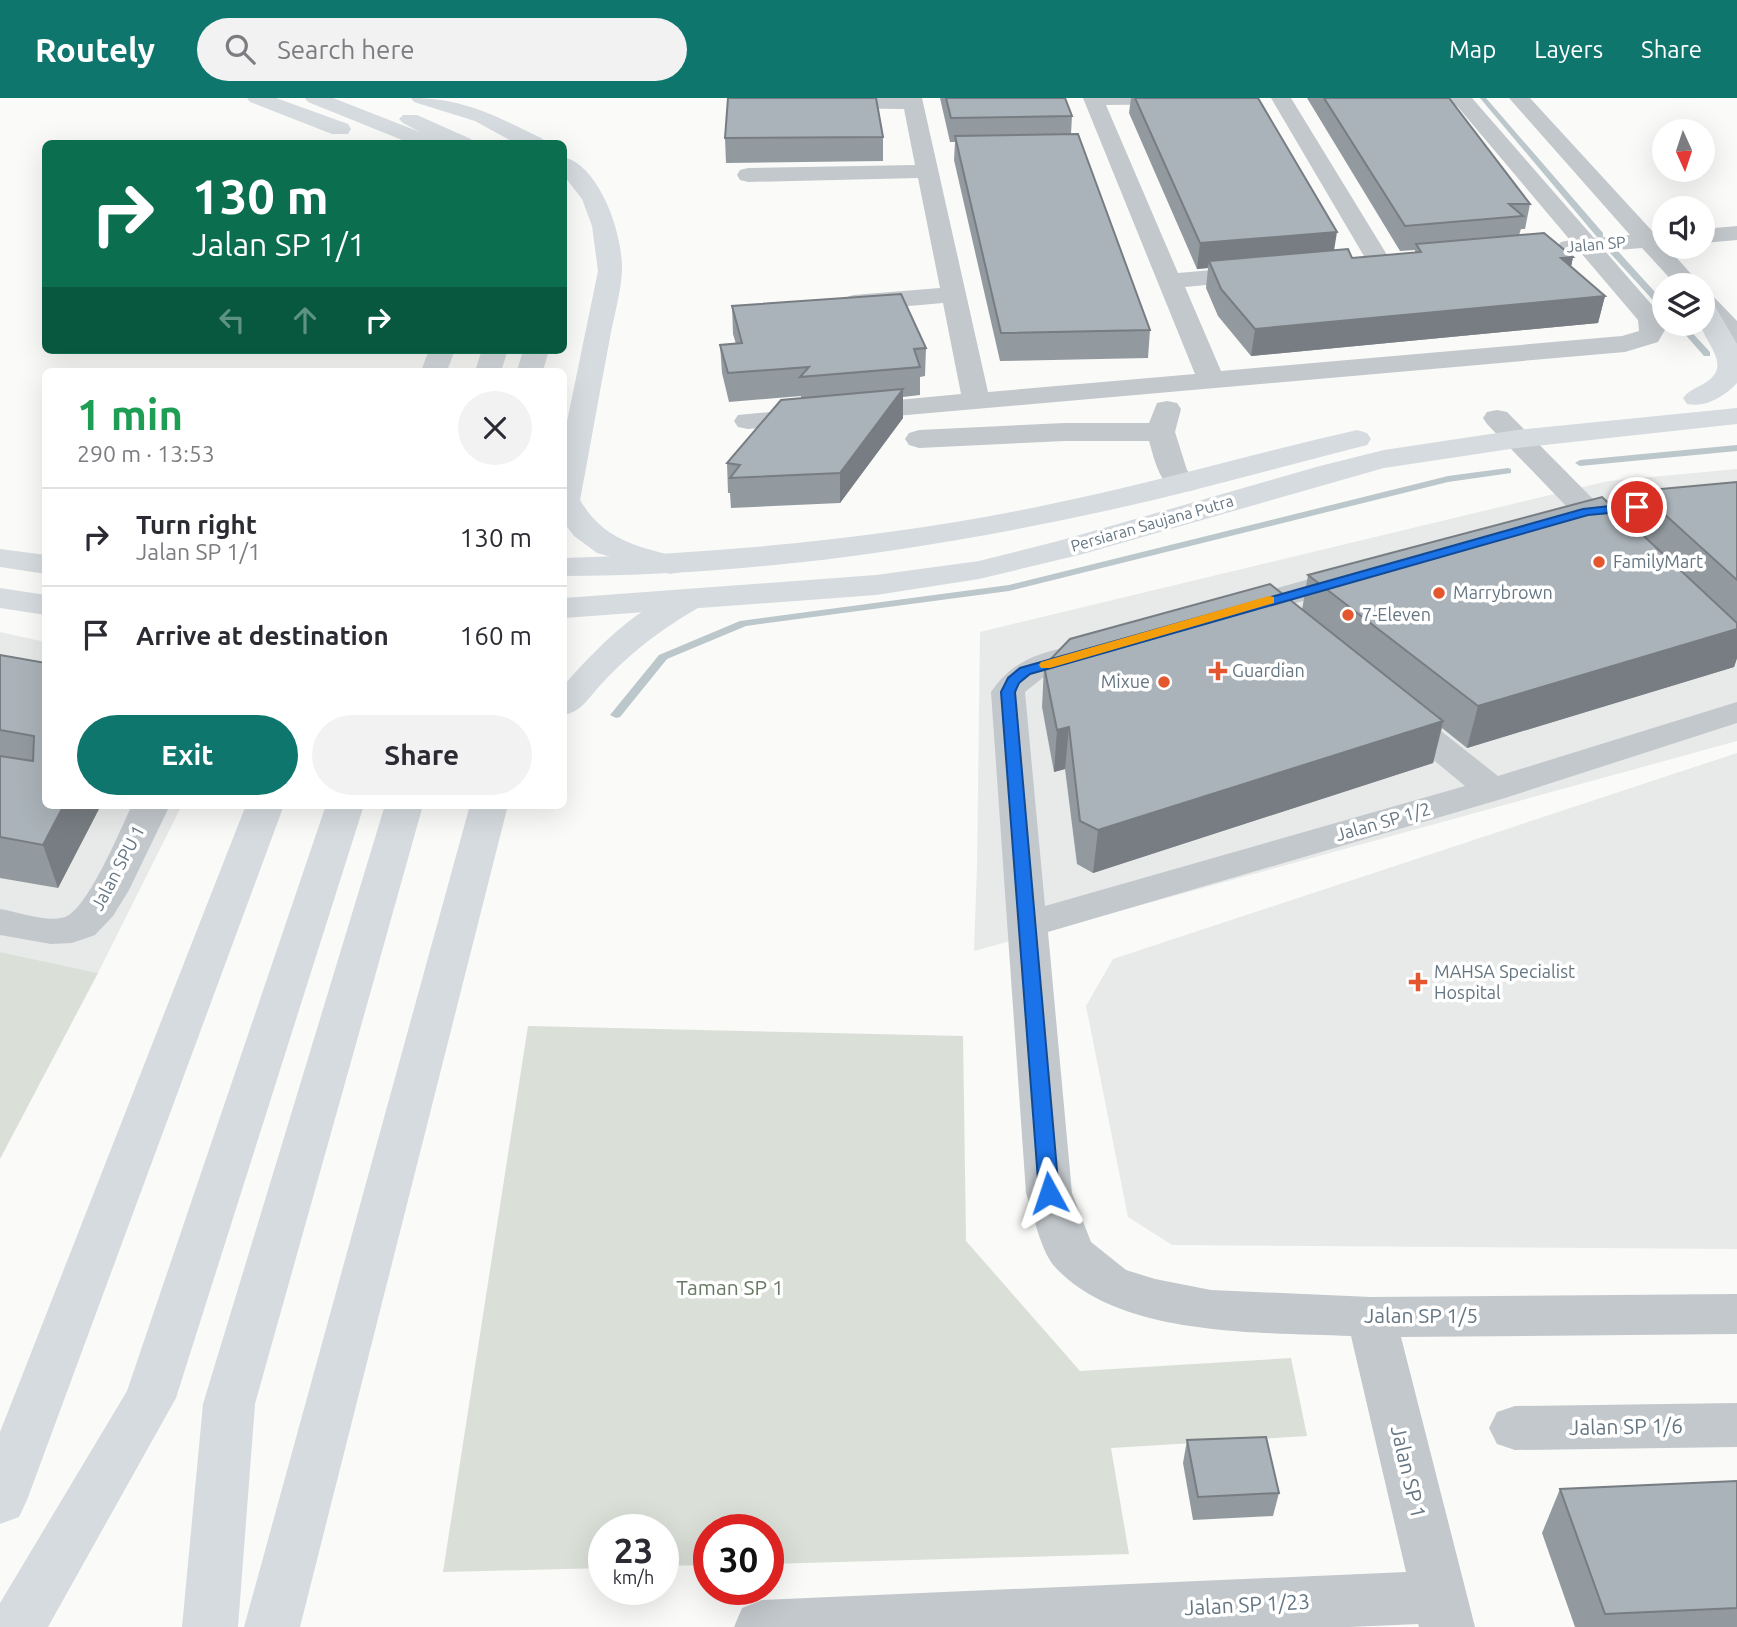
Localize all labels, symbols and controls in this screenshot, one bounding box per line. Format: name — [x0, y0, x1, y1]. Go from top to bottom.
search box — [197, 18, 687, 81]
icon: search — [221, 30, 259, 68]
text: Routely — [35, 31, 155, 68]
text: Search here — [277, 35, 415, 64]
text: Map — [1449, 36, 1496, 63]
text: Layers — [1534, 36, 1603, 63]
text: Share — [1641, 36, 1702, 63]
north arrow — [1652, 119, 1715, 182]
map controls — [1652, 119, 1715, 336]
icon: right — [77, 168, 168, 259]
text: 130 m — [192, 168, 329, 223]
button: sound — [1652, 196, 1715, 259]
text: Jalan SP 1/1 — [192, 226, 366, 262]
street label: Jalan SP — [1566, 232, 1626, 256]
button: layers — [1652, 273, 1715, 336]
icon: left — [213, 301, 251, 339]
icon: ahead — [286, 301, 324, 339]
icon: right — [359, 301, 397, 339]
text: 1 min — [77, 391, 183, 438]
button: close — [458, 391, 532, 465]
text: 290 m · 13:53 — [77, 441, 215, 466]
pin — [1607, 477, 1667, 537]
icon: arrive — [1618, 488, 1656, 526]
street label: Persiaran Saujana Putra — [1069, 491, 1235, 555]
text: Turn right — [136, 510, 257, 539]
icon: right — [77, 518, 115, 556]
text: 130 m — [460, 523, 532, 552]
text: Jalan SP 1/1 — [136, 539, 261, 564]
place label: FamilyMart — [1613, 551, 1703, 571]
marker: FamilyMart — [1591, 554, 1607, 570]
place label: Marrybrown — [1453, 582, 1553, 602]
marker: Marrybrown — [1431, 585, 1447, 601]
place label: 7-Eleven — [1362, 604, 1431, 624]
marker: 7-Eleven — [1340, 607, 1356, 623]
icon: arrive — [77, 616, 115, 654]
text: Arrive at destination — [136, 621, 389, 650]
text: 160 m — [460, 621, 532, 650]
place label: Guardian — [1232, 660, 1305, 680]
marker: Guardian — [1210, 663, 1226, 679]
place label: Mixue — [1101, 671, 1150, 691]
marker: Mixue — [1156, 674, 1172, 690]
button: Exit — [77, 715, 298, 795]
button: Share — [312, 715, 532, 795]
street label: Jalan SP 1/2 — [1333, 798, 1432, 844]
street label: Jalan SPU 1 — [86, 822, 148, 913]
place label: MAHSA Specialist Hospital — [1434, 961, 1575, 1002]
marker: MAHSA Specialist Hospital — [1408, 972, 1428, 992]
position arrow — [1012, 1156, 1086, 1230]
park label: Taman SP 1 — [676, 1275, 784, 1299]
street label: Jalan SP 1/5 — [1364, 1303, 1478, 1327]
street label: Jalan SP 1/6 — [1569, 1413, 1683, 1439]
street label: Jalan SP 1 — [1387, 1423, 1431, 1521]
speed limit sign: 30 — [693, 1514, 784, 1605]
text: 23 — [614, 1530, 653, 1570]
text: km/h — [613, 1567, 654, 1587]
street label: Jalan SP 1/23 — [1183, 1589, 1310, 1619]

